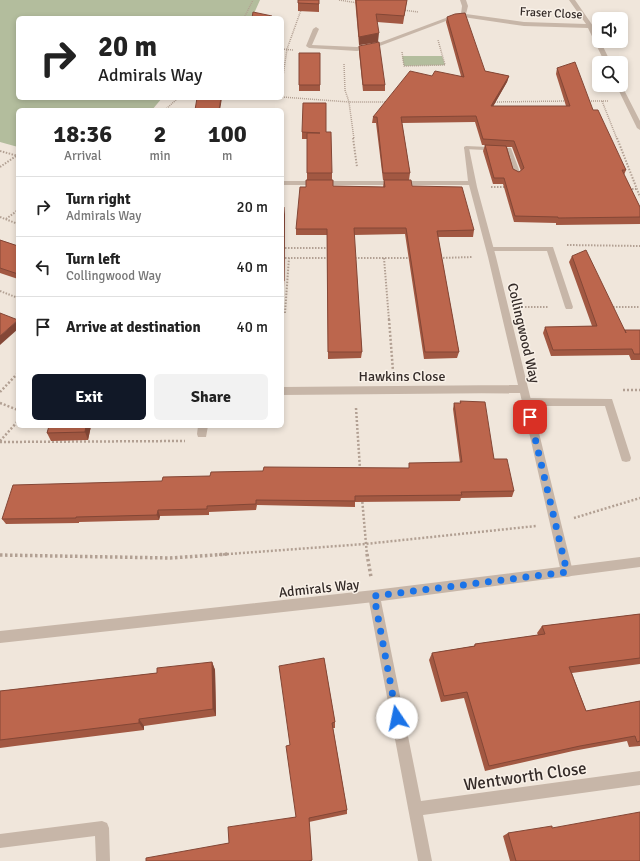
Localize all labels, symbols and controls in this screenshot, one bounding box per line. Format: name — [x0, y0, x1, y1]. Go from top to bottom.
street label: Fraser Close — [519, 4, 583, 23]
map controls — [592, 12, 628, 92]
button: sound — [592, 12, 628, 48]
text: 20 m — [98, 30, 157, 64]
icon: right — [32, 32, 84, 84]
button: search — [592, 56, 628, 92]
text: Admirals Way — [98, 64, 202, 86]
text: 18:36 — [53, 119, 112, 149]
text: 2 — [154, 119, 166, 149]
text: 100 — [208, 119, 247, 149]
text: Arrival — [64, 148, 101, 164]
text: min — [150, 148, 171, 164]
text: m — [222, 148, 232, 164]
text: Turn right — [66, 190, 131, 208]
icon: right — [32, 196, 54, 218]
text: 20 m — [237, 198, 268, 216]
text: Admirals Way — [66, 208, 141, 224]
text: Turn left — [66, 250, 120, 268]
icon: left — [32, 256, 54, 278]
text: 40 m — [237, 258, 268, 276]
text: Collingwood Way — [66, 268, 161, 284]
street label: Collingwood Way — [504, 281, 543, 385]
icon: arrive — [32, 316, 54, 338]
text: Arrive at destination — [66, 318, 201, 336]
text: 40 m — [237, 318, 268, 336]
street label: Hawkins Close — [359, 368, 445, 385]
button: Exit — [32, 374, 146, 420]
button: Share — [154, 374, 268, 420]
pin — [513, 400, 547, 434]
icon: arrive — [519, 406, 541, 428]
street label: Admirals Way — [278, 576, 361, 601]
position arrow — [376, 697, 418, 739]
street label: Wentworth Close — [462, 757, 588, 796]

